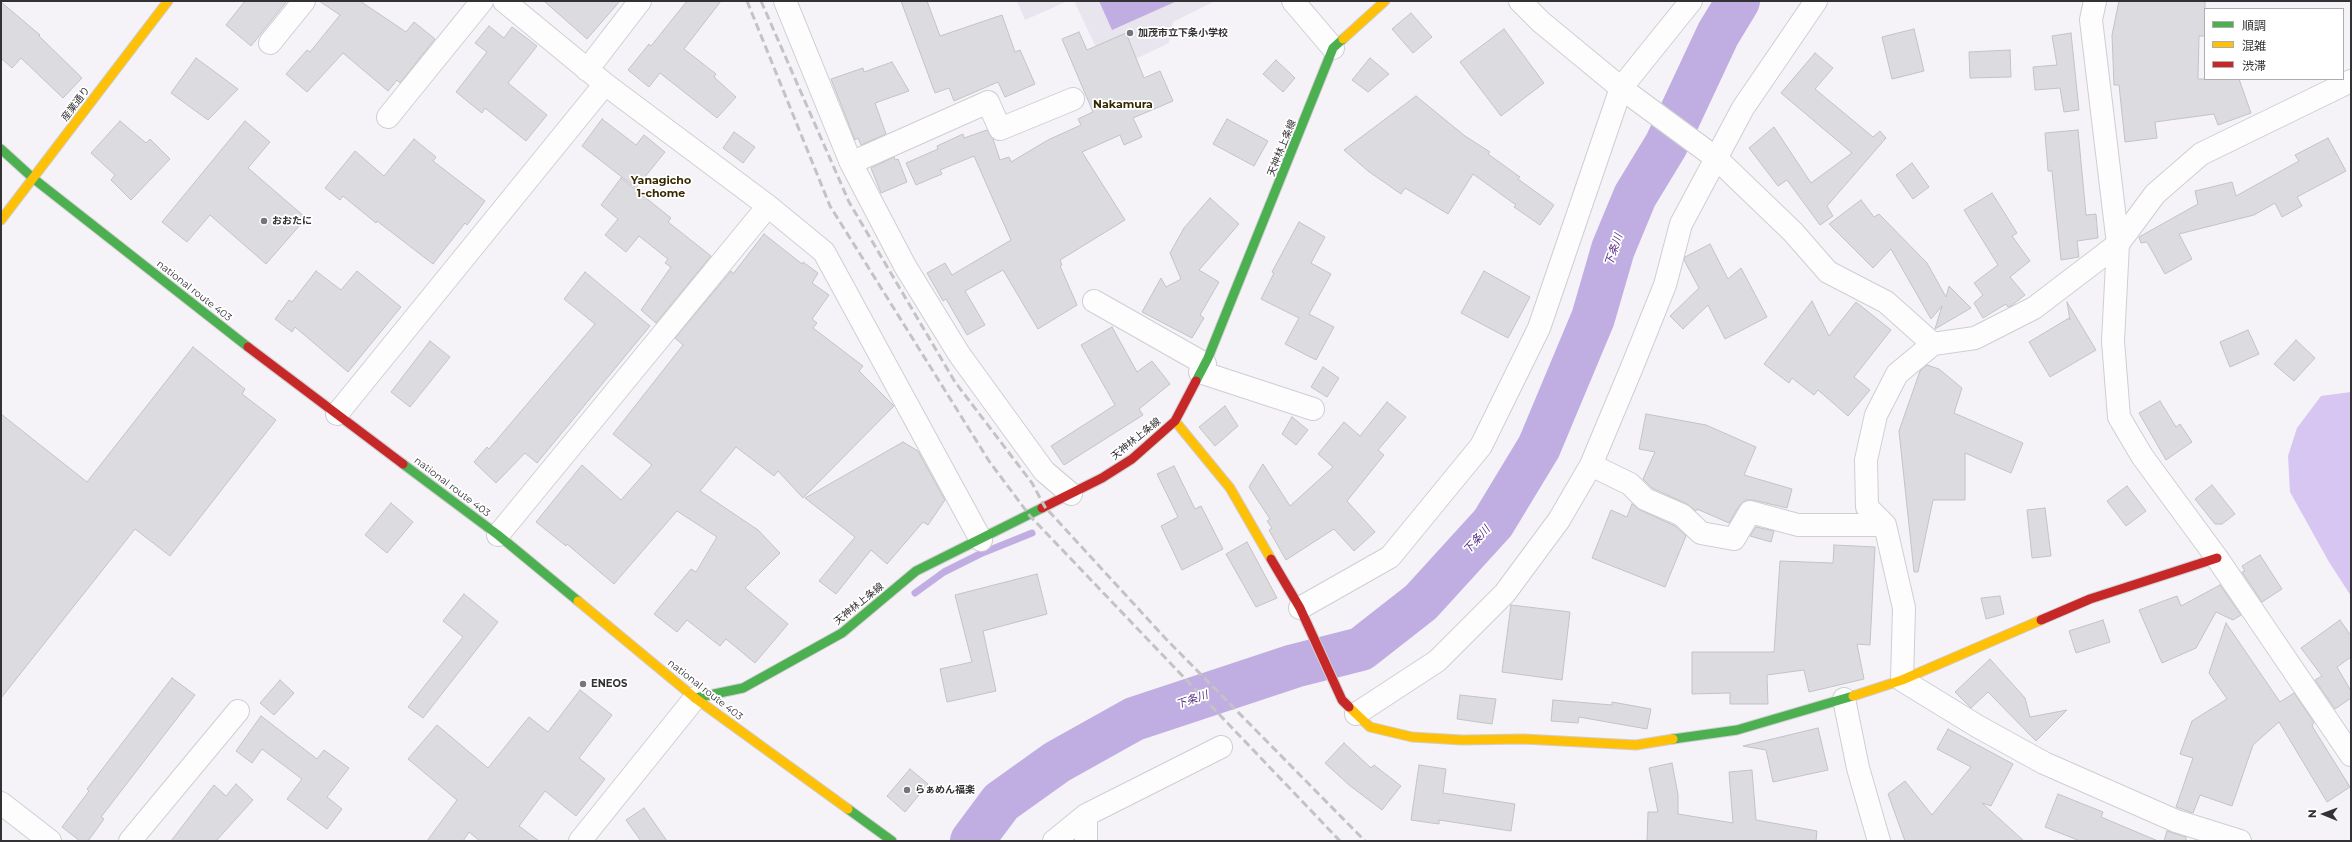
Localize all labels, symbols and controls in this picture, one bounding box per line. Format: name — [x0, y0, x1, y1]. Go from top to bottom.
legend — [2204, 8, 2344, 80]
text: 順調 — [2242, 18, 2266, 33]
place label: 加茂市立下条小学校 — [1138, 27, 1228, 39]
marker: 加茂市立下条小学校 — [1125, 28, 1135, 38]
text: 混雑 — [2242, 38, 2266, 53]
text: 渋滞 — [2242, 58, 2266, 73]
street label: 産業通り — [59, 84, 93, 124]
district label: Nakamura — [1093, 98, 1153, 112]
street label: 天神林上条線 — [1265, 118, 1299, 178]
district label: Yanagicho 1-chome — [631, 174, 691, 200]
place label: おおたに — [272, 215, 312, 227]
marker: おおたに — [259, 216, 269, 226]
water label: 下条川 — [1602, 232, 1626, 268]
street label: national route 403 — [154, 258, 234, 324]
street label: 天神林上条線 — [1109, 415, 1163, 463]
street label: national route 403 — [412, 455, 492, 519]
water label: 下条川 — [1461, 523, 1493, 557]
street label: 天神林上条線 — [832, 580, 886, 628]
street label: national route 403 — [665, 657, 745, 723]
place label: ENEOS — [591, 678, 627, 690]
marker: ENEOS — [578, 679, 588, 689]
water label: 下条川 — [1174, 688, 1210, 712]
place label: らぁめん福楽 — [915, 784, 975, 796]
marker: らぁめん福楽 — [902, 785, 912, 795]
north arrow — [2304, 794, 2344, 834]
text: N — [2305, 809, 2319, 818]

